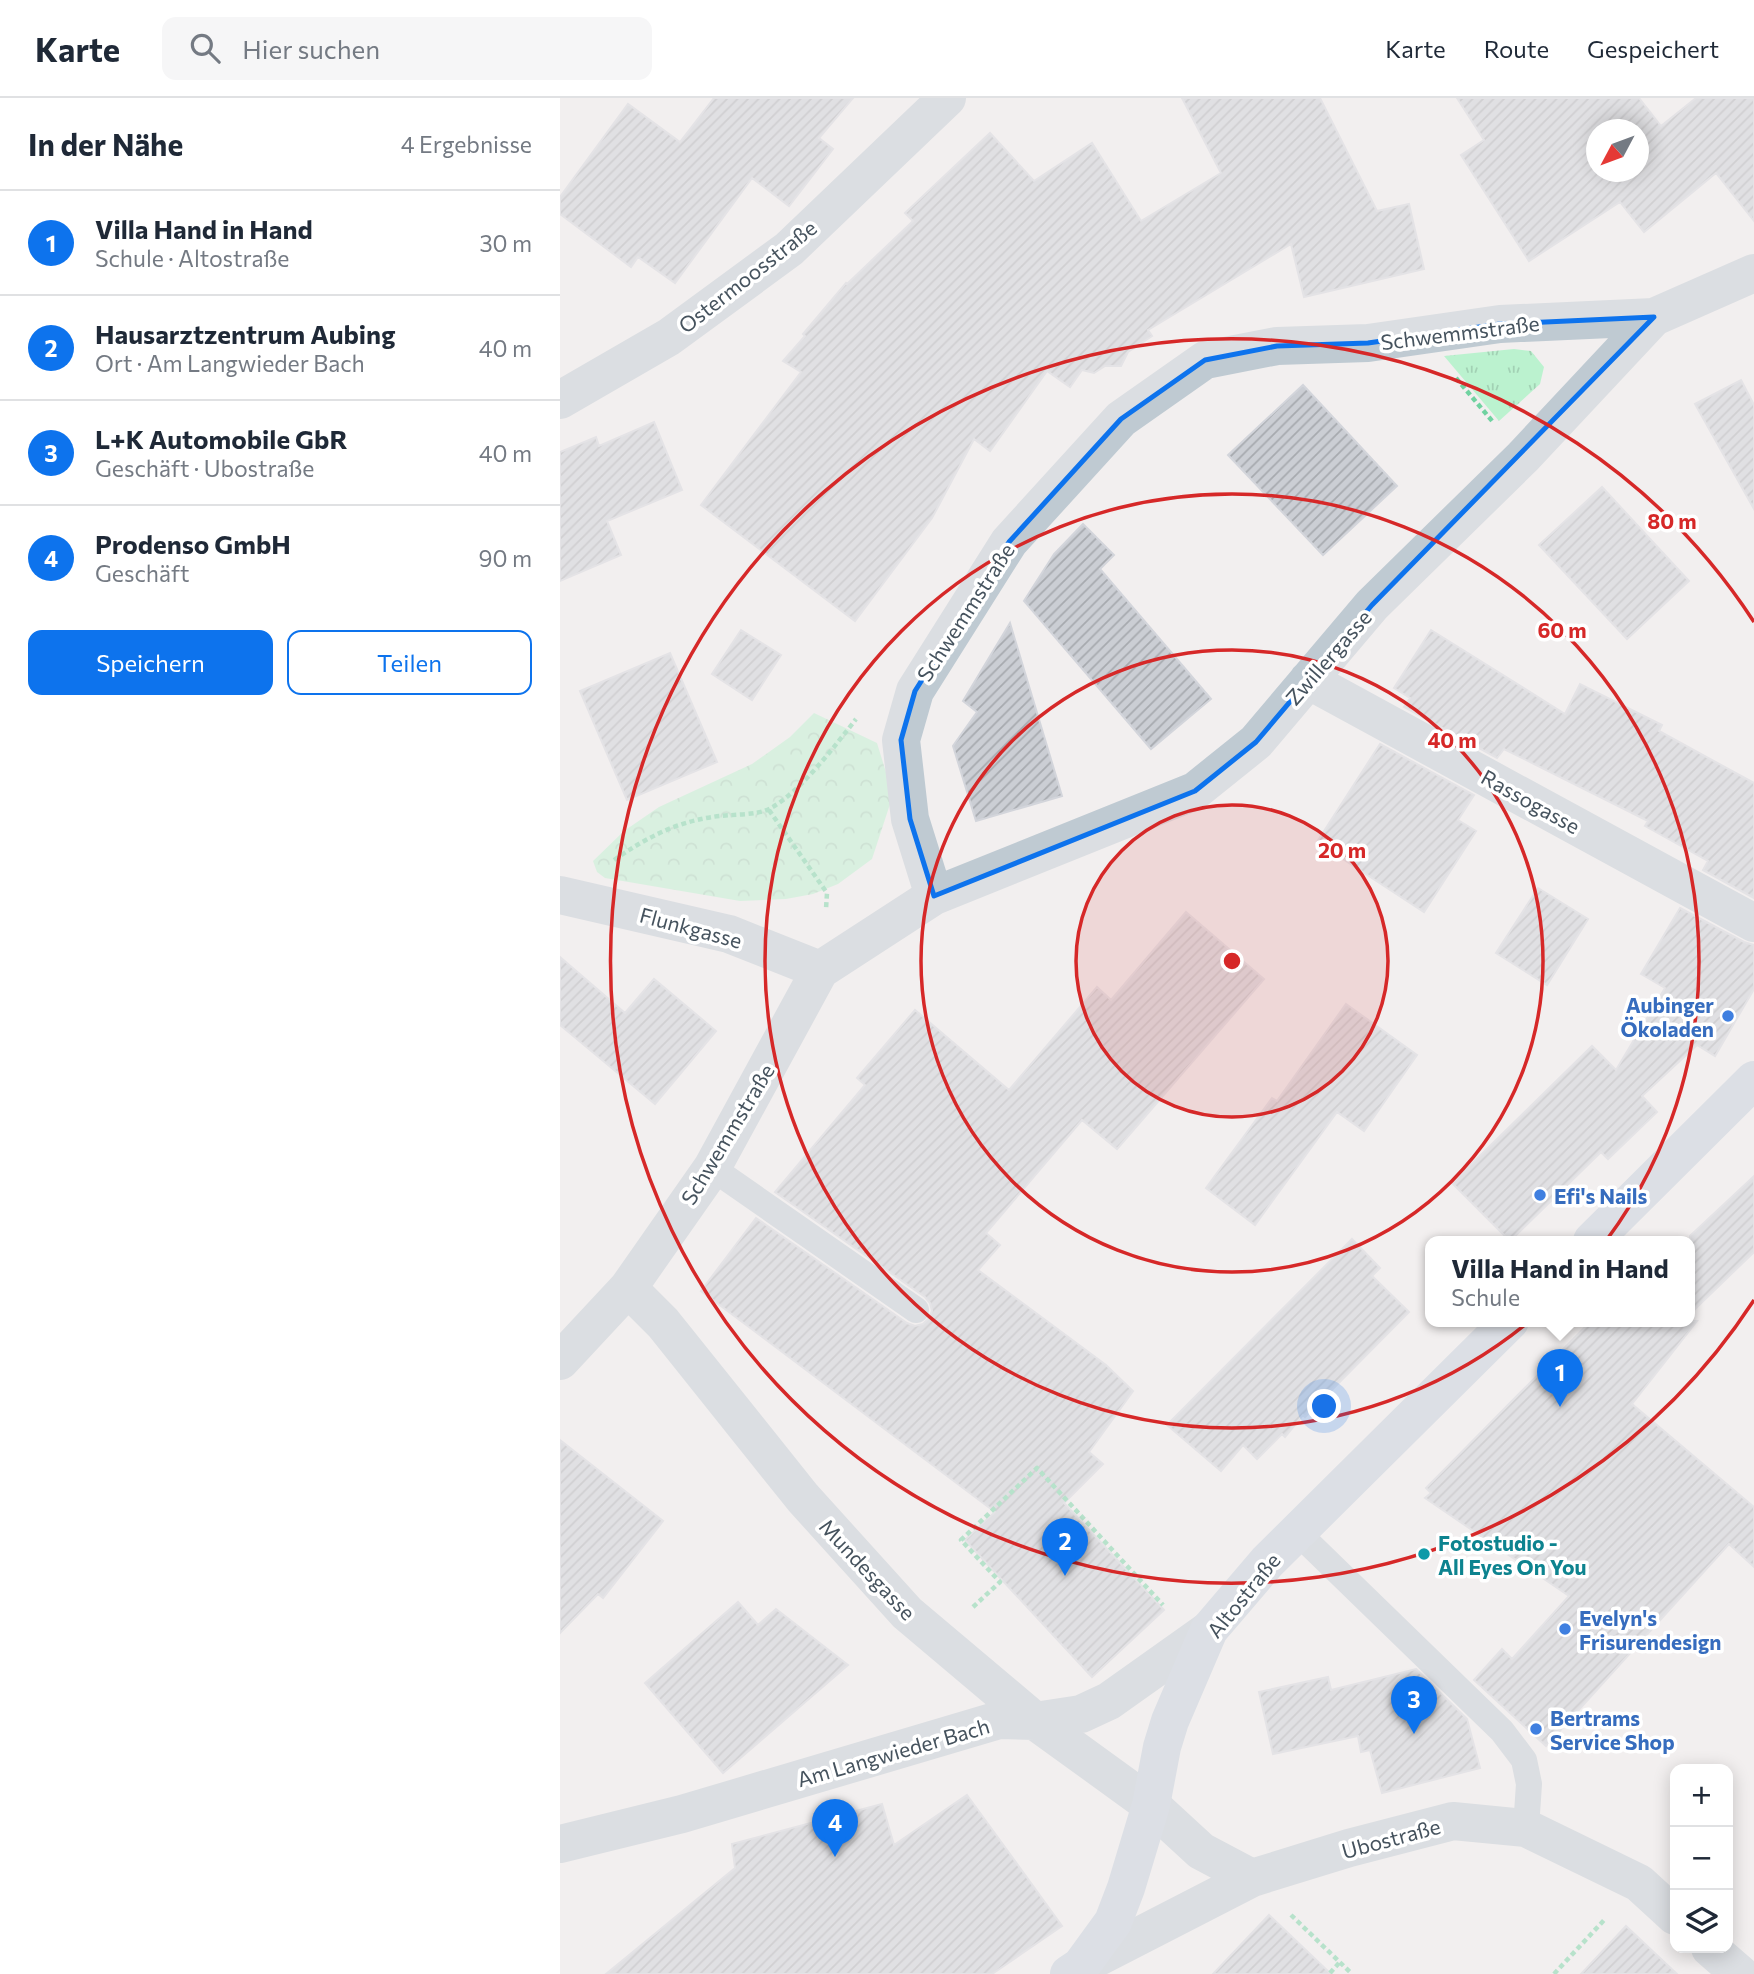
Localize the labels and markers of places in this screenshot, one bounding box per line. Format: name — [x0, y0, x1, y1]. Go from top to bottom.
centre of rings — [1220, 949, 1244, 973]
place label: Aubinger Ökoladen — [1621, 992, 1714, 1041]
marker: Aubinger Ökoladen — [1720, 1008, 1736, 1024]
place label: Efi's Nails — [1554, 1183, 1648, 1208]
marker: Efi's Nails — [1532, 1187, 1548, 1203]
pin: 1 — [1537, 1349, 1583, 1407]
pin: 2 — [1042, 1518, 1088, 1576]
place label: Fotostudio - All Eyes On You — [1438, 1530, 1587, 1579]
marker: Fotostudio - All Eyes On You — [1416, 1546, 1432, 1562]
place label: Evelyn's Frisurendesign — [1579, 1605, 1721, 1654]
marker: Evelyn's Frisurendesign — [1557, 1621, 1573, 1637]
pin: 3 — [1391, 1676, 1437, 1734]
place label: Bertrams Service Shop — [1550, 1705, 1675, 1754]
marker: Bertrams Service Shop — [1528, 1721, 1544, 1737]
pin: 4 — [812, 1799, 858, 1857]

